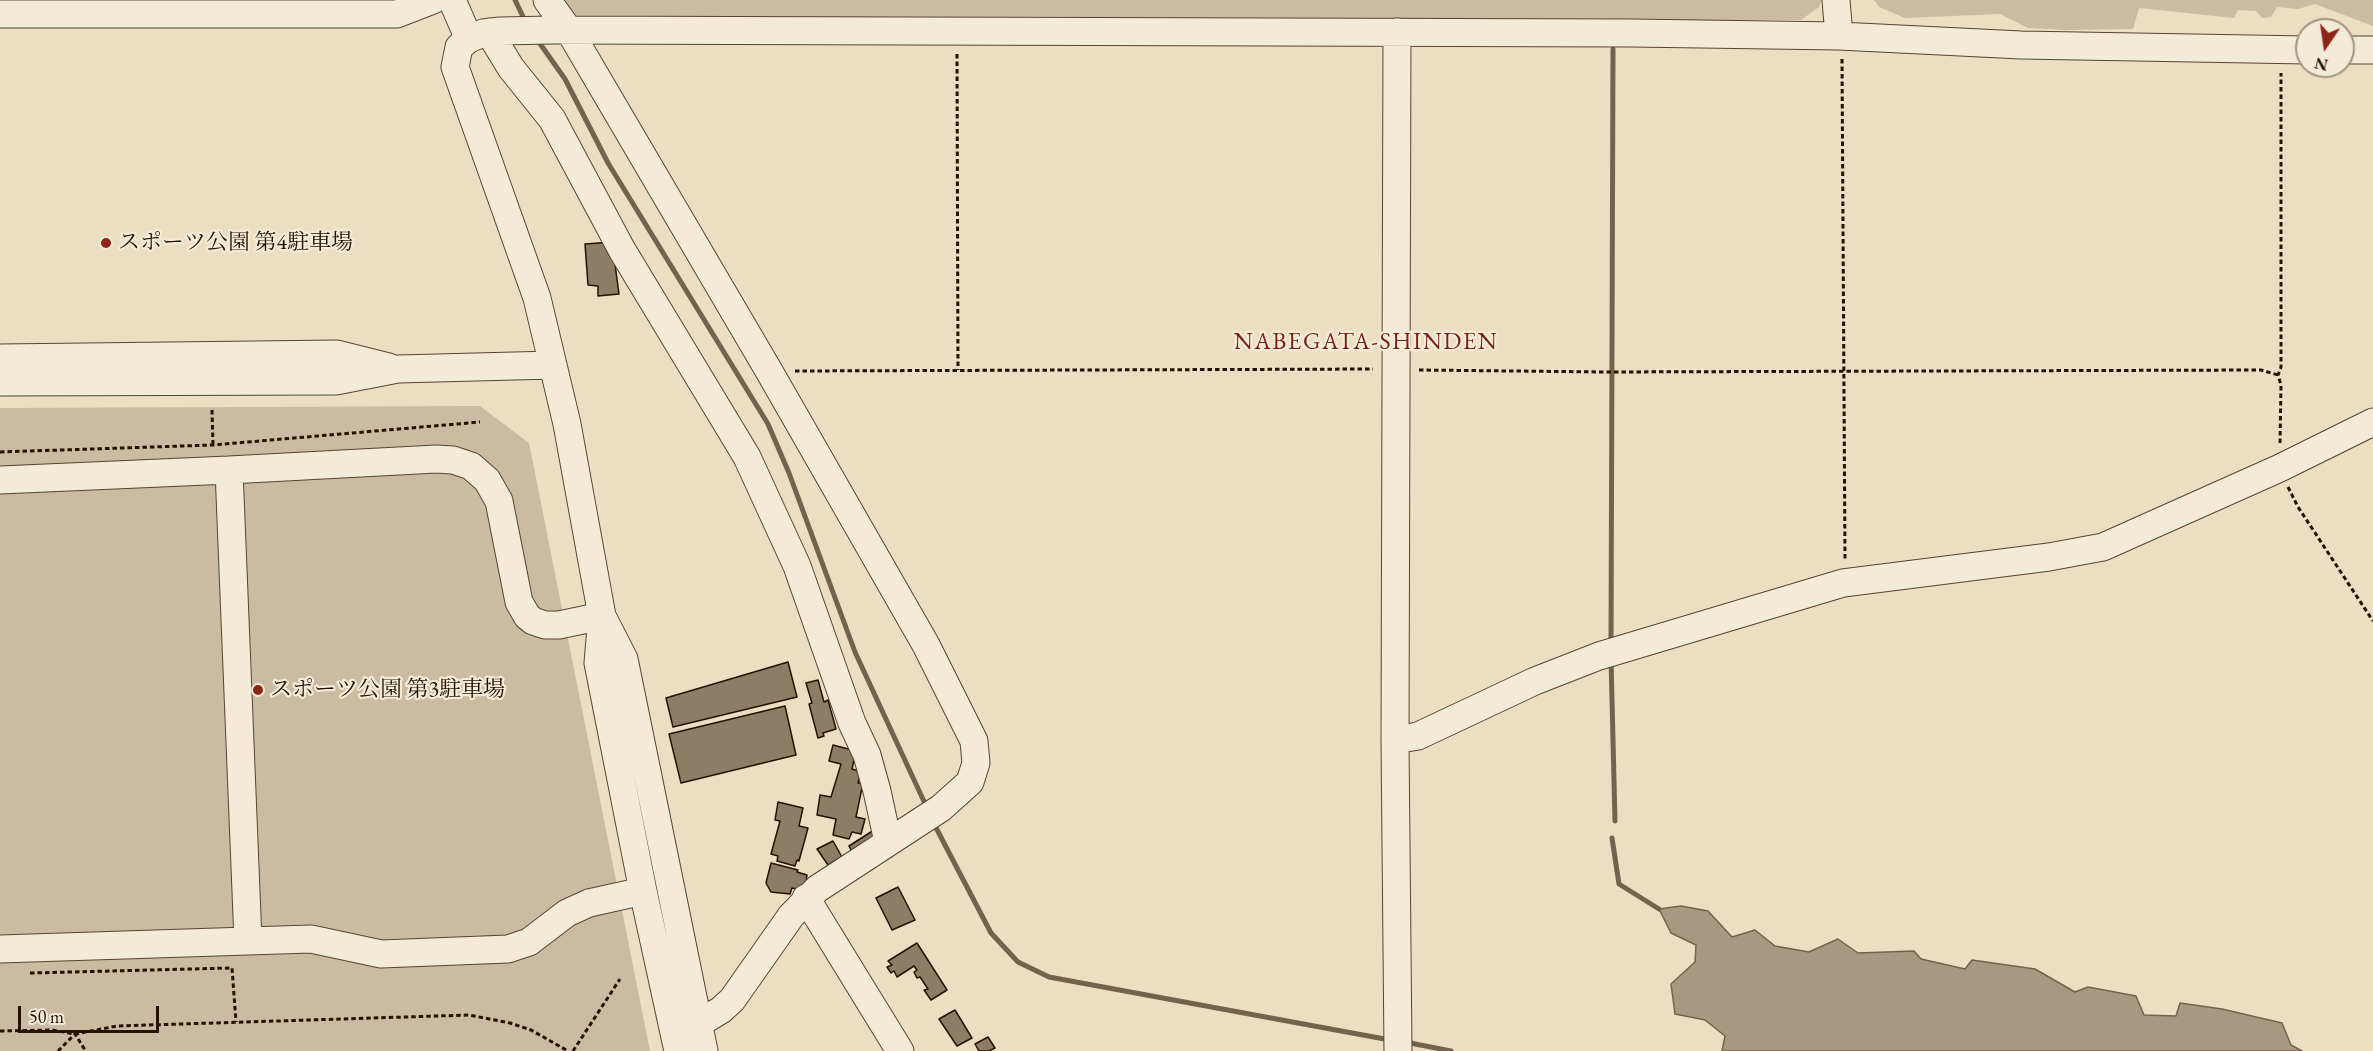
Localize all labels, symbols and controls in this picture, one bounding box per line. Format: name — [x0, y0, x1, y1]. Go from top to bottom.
north arrow — [2295, 18, 2355, 78]
text: N — [2313, 52, 2330, 76]
place label: スポーツ公園 第4駐車場 — [118, 230, 353, 256]
marker: スポーツ公園 第4駐車場 — [99, 236, 113, 250]
district label: NABEGATA-SHINDEN — [1234, 328, 1498, 356]
place label: スポーツ公園 第3駐車場 — [270, 677, 505, 703]
marker: スポーツ公園 第3駐車場 — [251, 683, 265, 697]
scale bar — [21, 994, 162, 1032]
text: 50 m — [29, 1005, 64, 1028]

